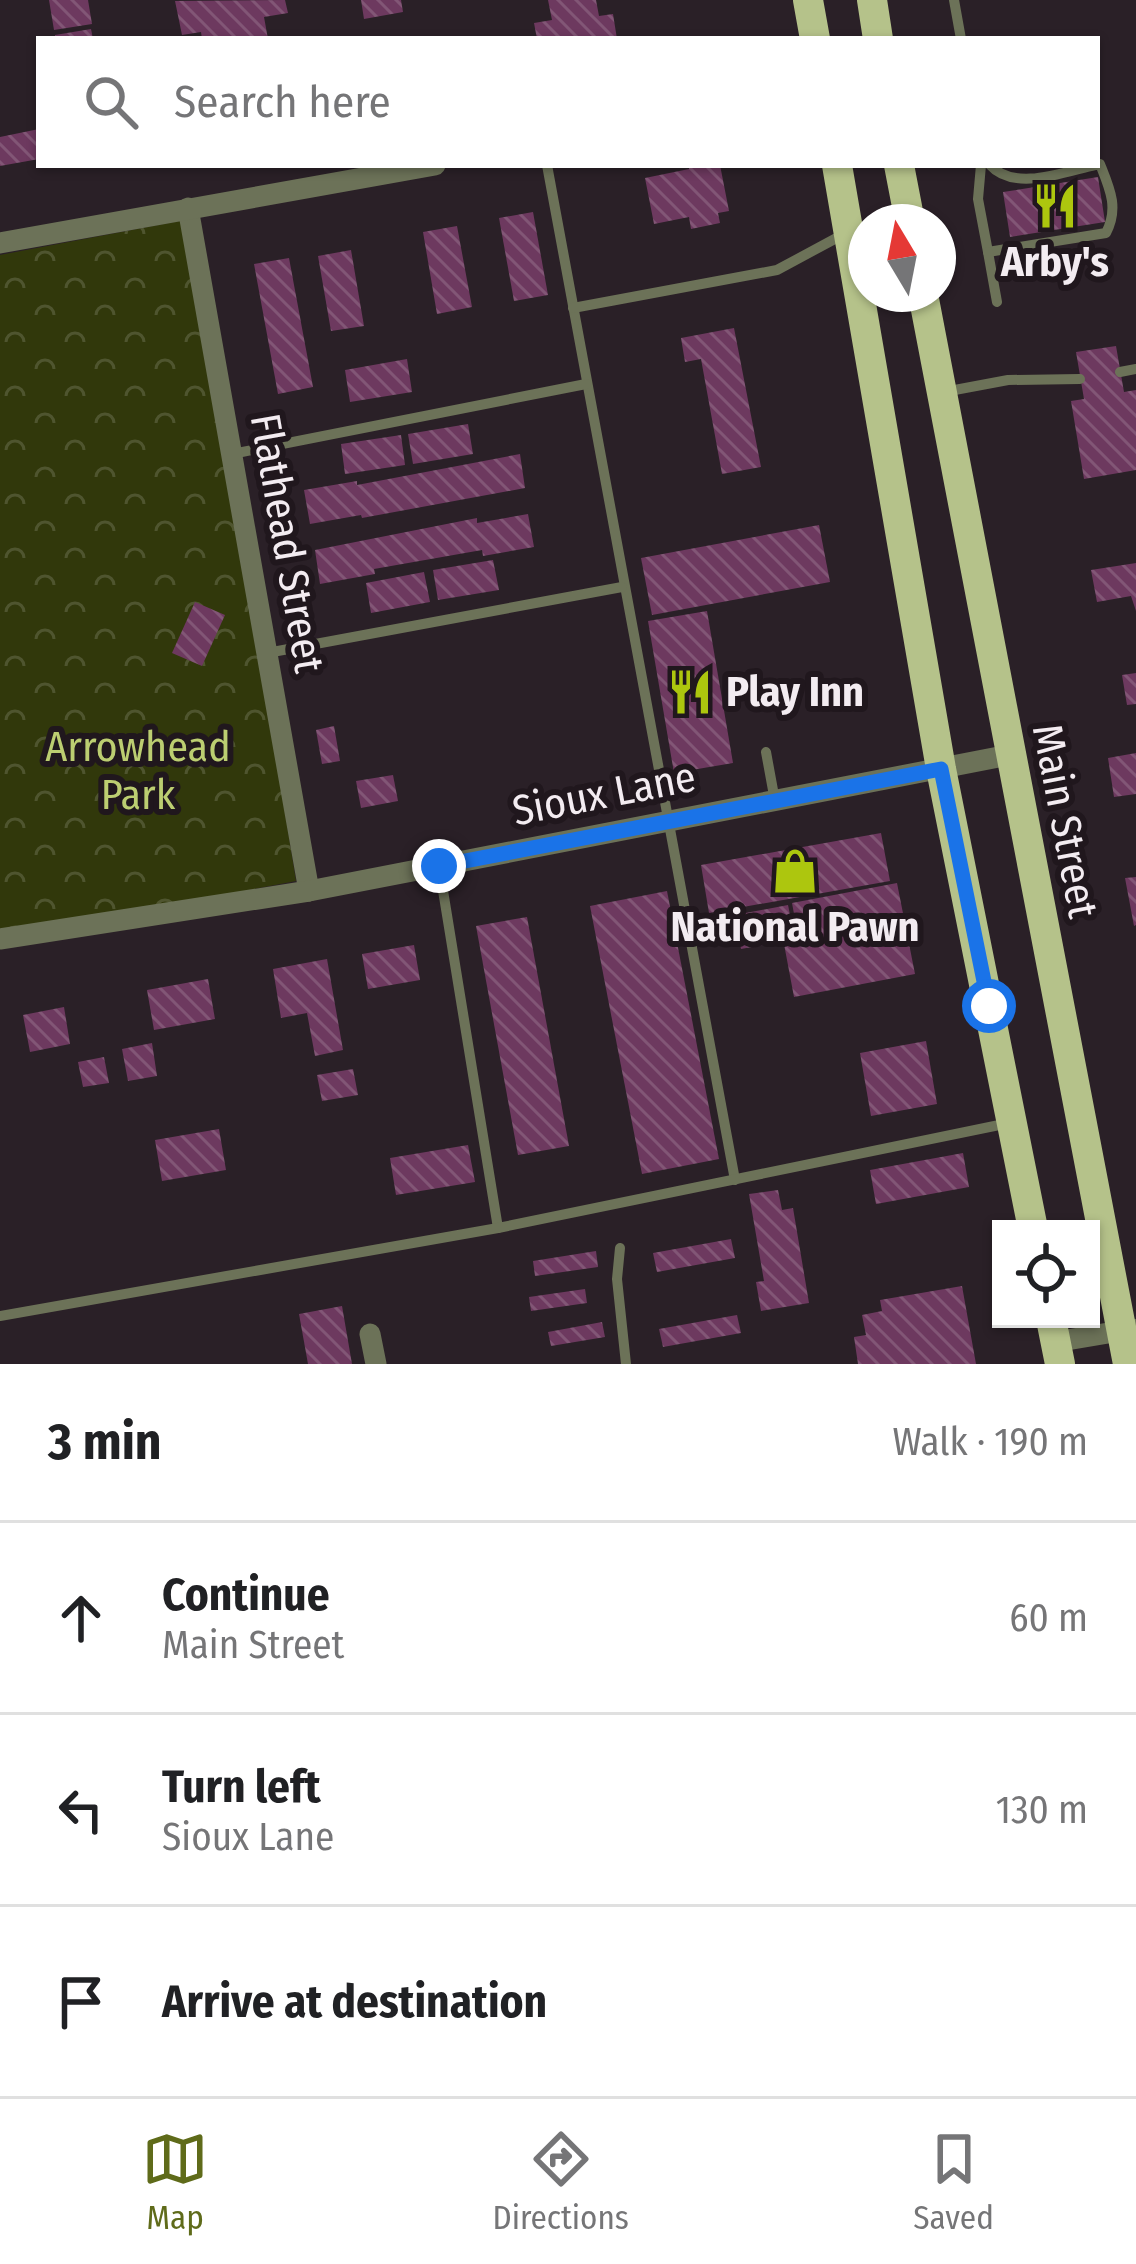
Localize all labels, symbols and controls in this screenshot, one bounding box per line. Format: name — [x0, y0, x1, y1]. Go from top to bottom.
search box — [36, 36, 1100, 168]
icon: search — [78, 69, 144, 135]
text: Search here — [174, 75, 391, 129]
restaurant icon: Arby's — [1030, 181, 1080, 231]
north arrow — [848, 204, 956, 312]
place label: Arby's — [1000, 237, 1109, 287]
street label: Flathead Street — [240, 410, 334, 677]
restaurant icon: Play Inn — [665, 667, 715, 717]
place label: Play Inn — [726, 667, 864, 717]
street label: Main Street — [1022, 720, 1108, 922]
park label: Arrowhead Park — [45, 722, 231, 820]
street label: Sioux Lane — [508, 752, 700, 836]
route end — [412, 839, 466, 893]
shop icon: National Pawn — [770, 846, 820, 896]
place label: National Pawn — [670, 902, 920, 952]
route start — [962, 979, 1016, 1033]
map controls — [992, 1220, 1100, 1328]
button: locate — [992, 1220, 1100, 1328]
text: 3 min — [48, 1411, 162, 1473]
text: Walk · 190 m — [893, 1419, 1088, 1465]
text: Continue — [162, 1568, 330, 1622]
icon: ahead — [48, 1585, 114, 1651]
text: 60 m — [1009, 1595, 1088, 1641]
text: Main Street — [162, 1622, 344, 1668]
text: Turn left — [162, 1760, 321, 1814]
icon: left — [48, 1777, 114, 1843]
text: 130 m — [996, 1787, 1088, 1833]
text: Sioux Lane — [162, 1814, 334, 1860]
icon: arrive — [48, 1969, 114, 2035]
text: Arrive at destination — [162, 1975, 547, 2029]
tab: Map — [142, 2126, 208, 2238]
tab: Directions — [492, 2126, 629, 2238]
tab: Saved — [913, 2126, 994, 2238]

